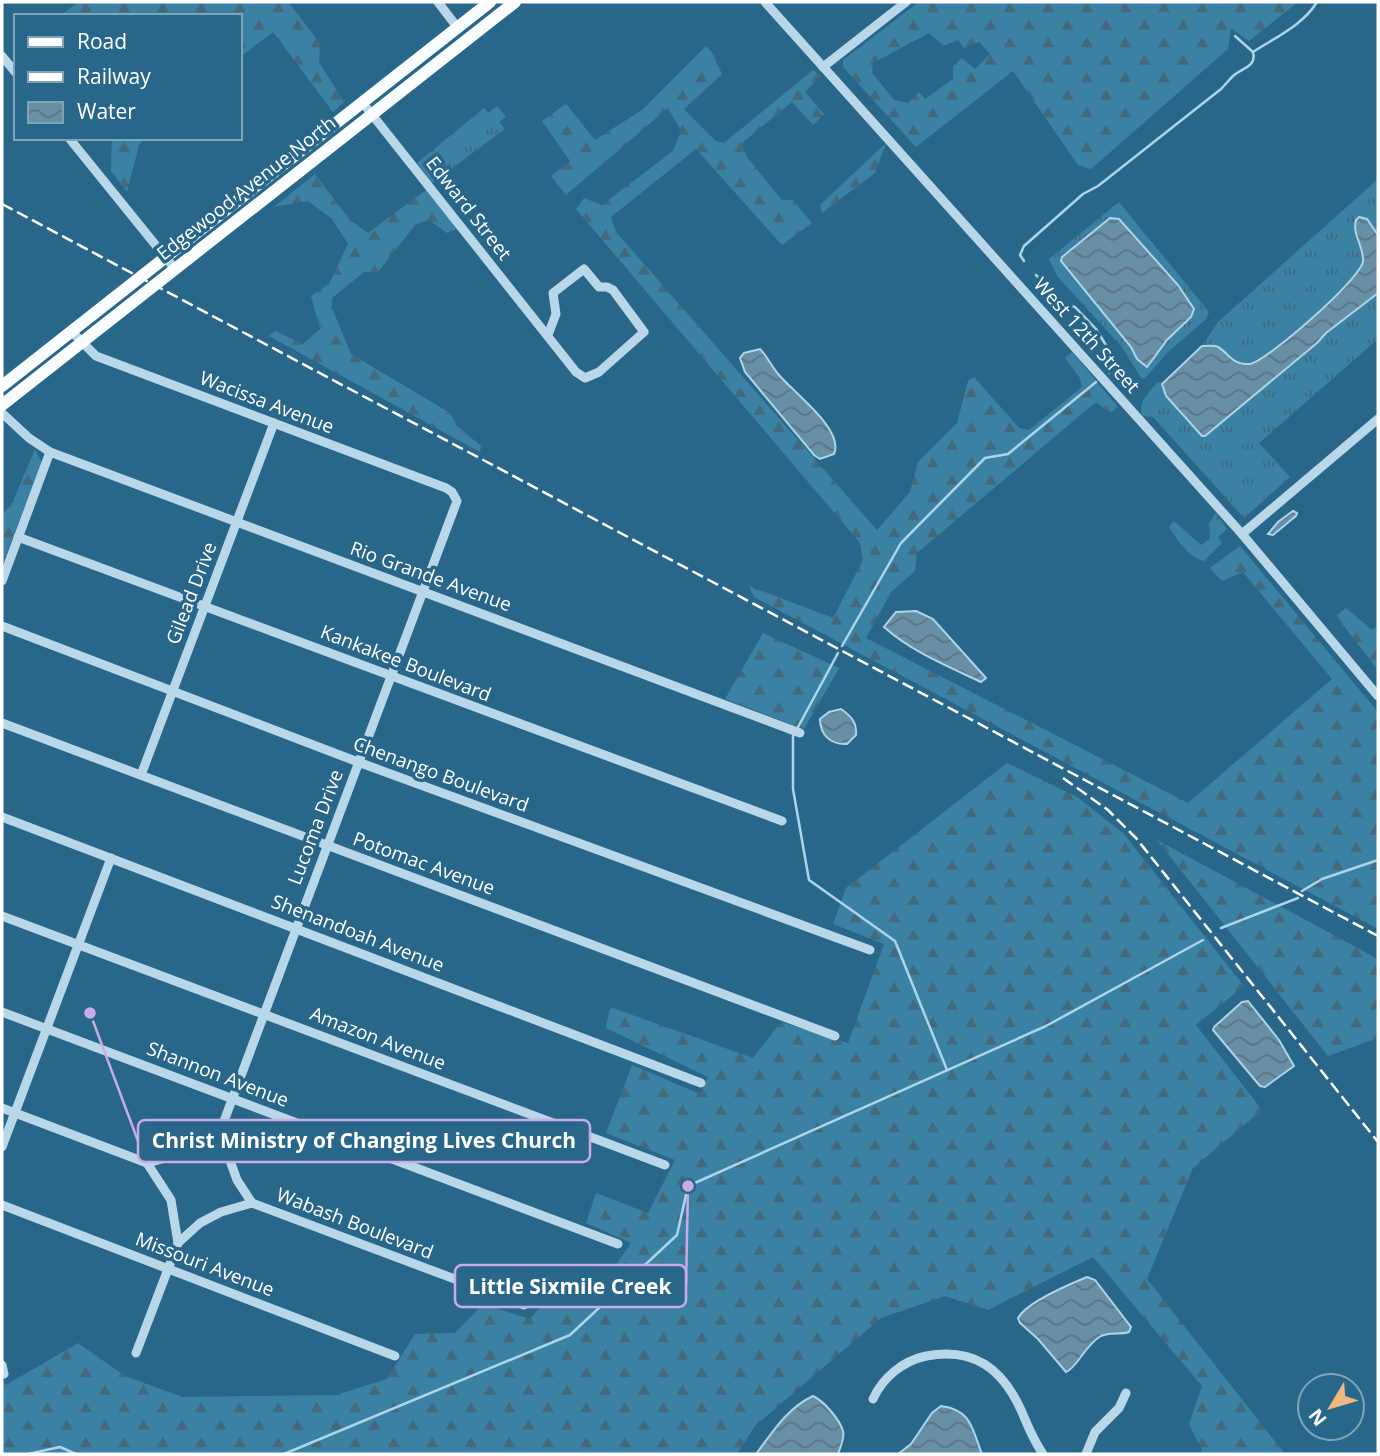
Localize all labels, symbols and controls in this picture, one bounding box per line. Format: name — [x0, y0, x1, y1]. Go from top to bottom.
legend — [14, 14, 242, 140]
text: Road — [77, 27, 127, 55]
text: Railway — [77, 62, 151, 90]
text: Water — [77, 97, 136, 125]
street label: Edgewood Avenue North — [151, 110, 341, 266]
street label: Edward Street — [420, 151, 518, 265]
street label: West 12th Street — [1028, 272, 1146, 399]
street label: Wacissa Avenue — [196, 364, 338, 440]
street label: Rio Grande Avenue — [347, 535, 515, 617]
street label: Gilead Drive — [160, 538, 222, 648]
street label: Kankakee Boulevard — [317, 618, 495, 708]
street label: Chenango Boulevard — [350, 730, 532, 818]
street label: Lucoma Drive — [281, 766, 349, 888]
street label: Potomac Avenue — [349, 825, 499, 901]
street label: Shenandoah Avenue — [268, 888, 448, 978]
street label: Amazon Avenue — [306, 1000, 450, 1076]
street label: Shannon Avenue — [143, 1035, 293, 1113]
callout: Christ Ministry of Changing Lives Church — [138, 1120, 590, 1162]
text: Christ Ministry of Changing Lives Church — [152, 1126, 576, 1154]
street label: Wabash Boulevard — [273, 1181, 437, 1265]
street label: Missouri Avenue — [132, 1226, 278, 1302]
callout: Little Sixmile Creek — [455, 1265, 686, 1307]
text: Little Sixmile Creek — [469, 1272, 672, 1300]
north arrow — [1296, 1372, 1366, 1442]
text: N — [1303, 1403, 1333, 1432]

